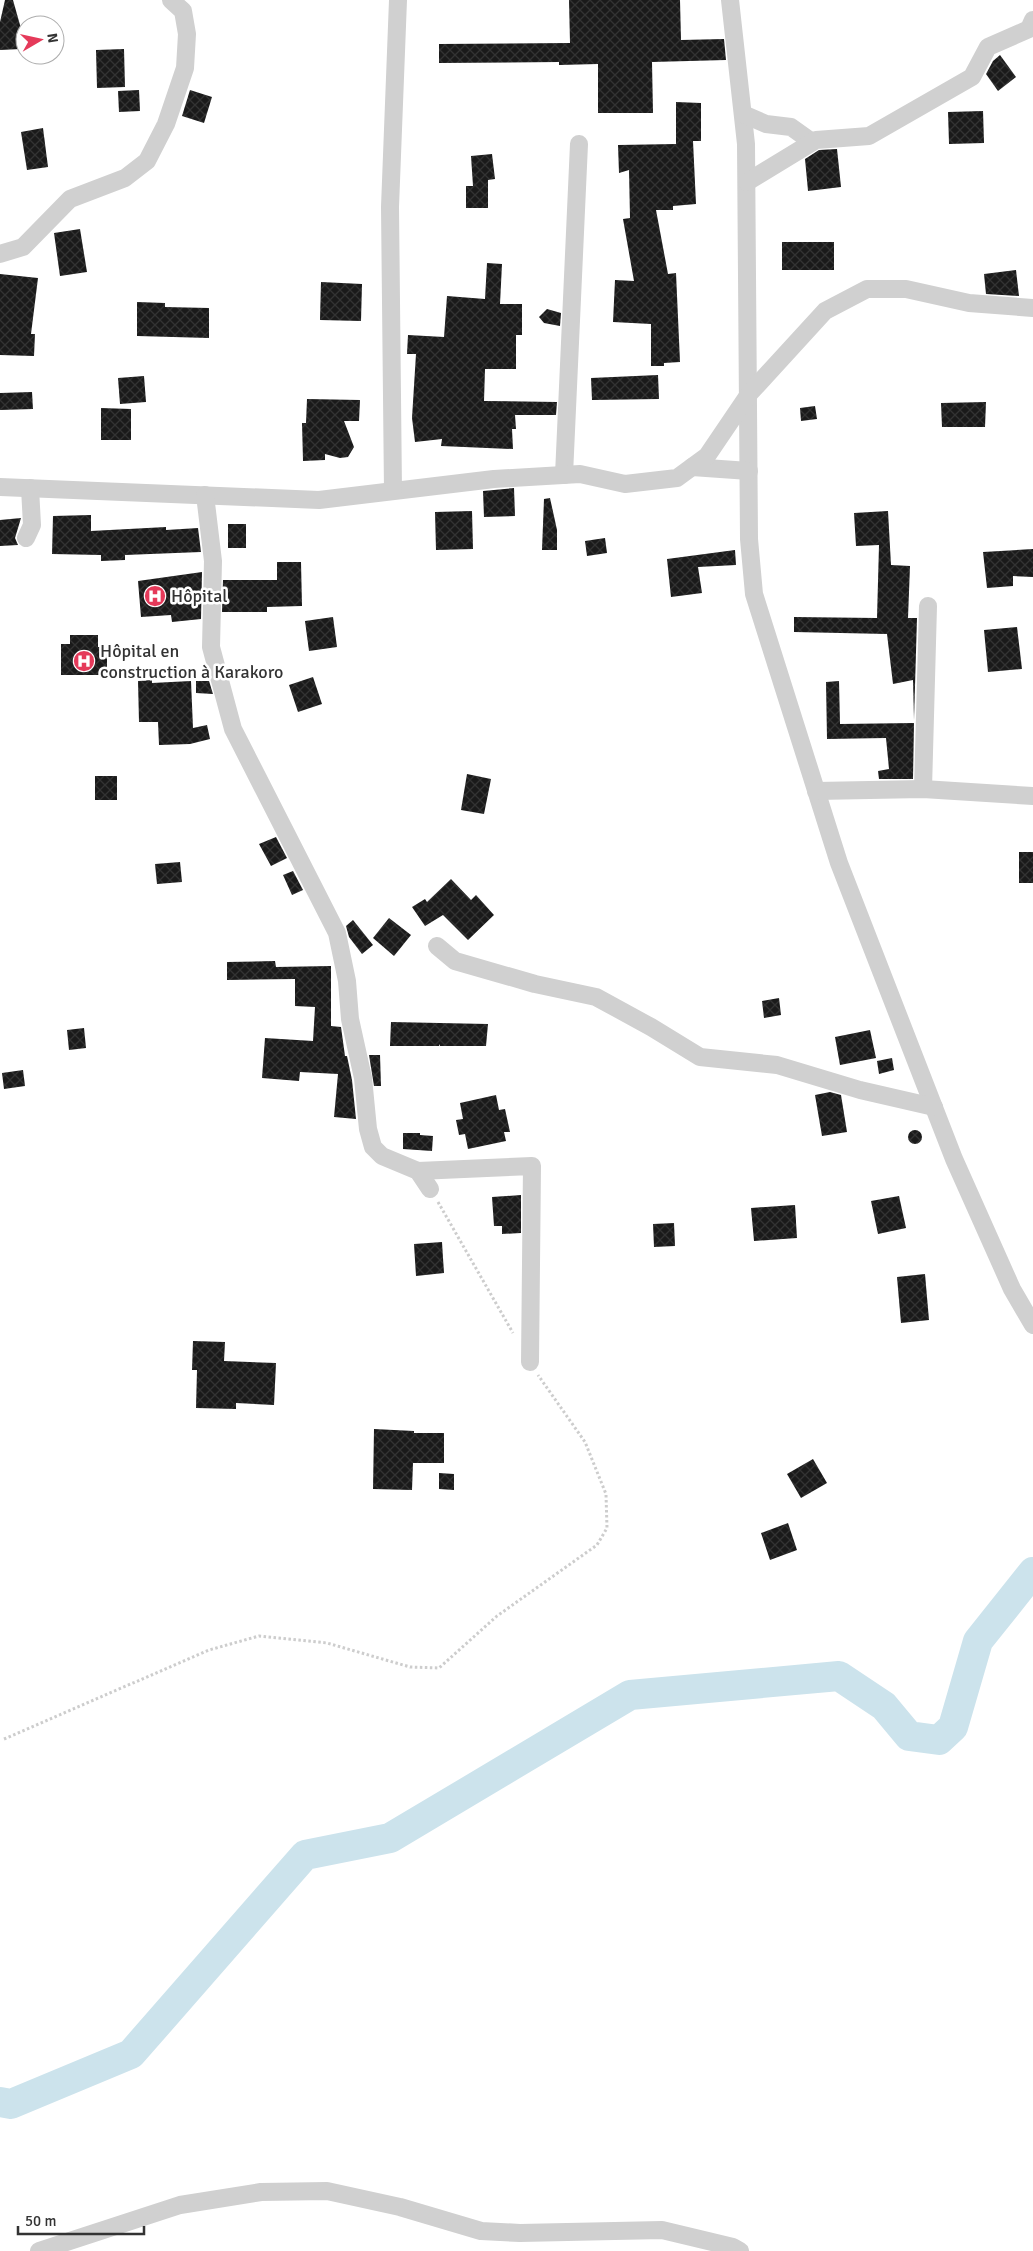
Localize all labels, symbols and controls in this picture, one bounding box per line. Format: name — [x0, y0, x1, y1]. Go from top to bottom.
north arrow — [15, 15, 65, 65]
text: N — [43, 32, 62, 44]
hospital icon: Hôpital — [143, 584, 167, 608]
place label: Hôpital — [171, 585, 228, 607]
place label: Hôpital en construction à Karakoro — [100, 640, 283, 683]
hospital icon: Hôpital en construction à Karakoro — [72, 649, 96, 673]
scale bar — [18, 2204, 144, 2236]
text: 50 m — [25, 2212, 56, 2230]

